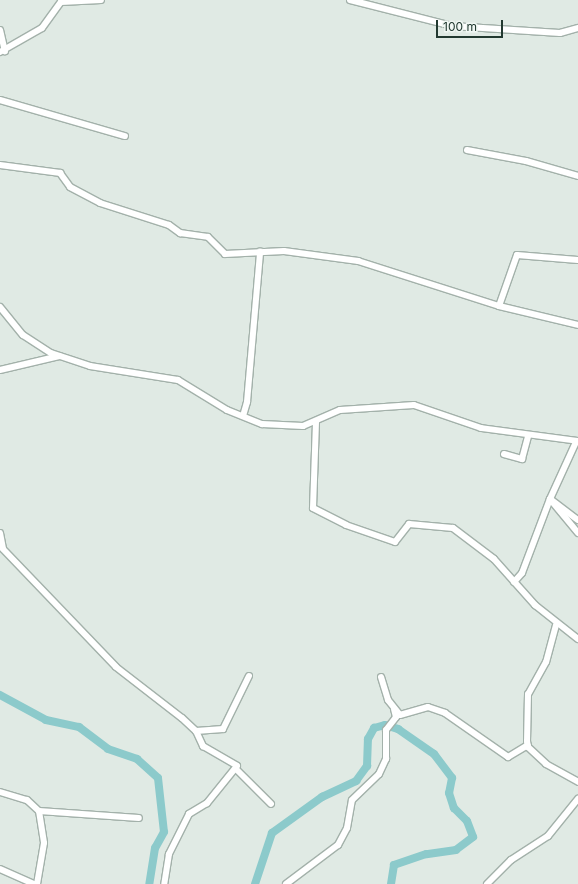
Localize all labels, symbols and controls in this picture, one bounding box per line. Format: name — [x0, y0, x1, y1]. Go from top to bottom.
scale bar — [438, 12, 505, 38]
text: 100 m — [443, 19, 477, 34]

